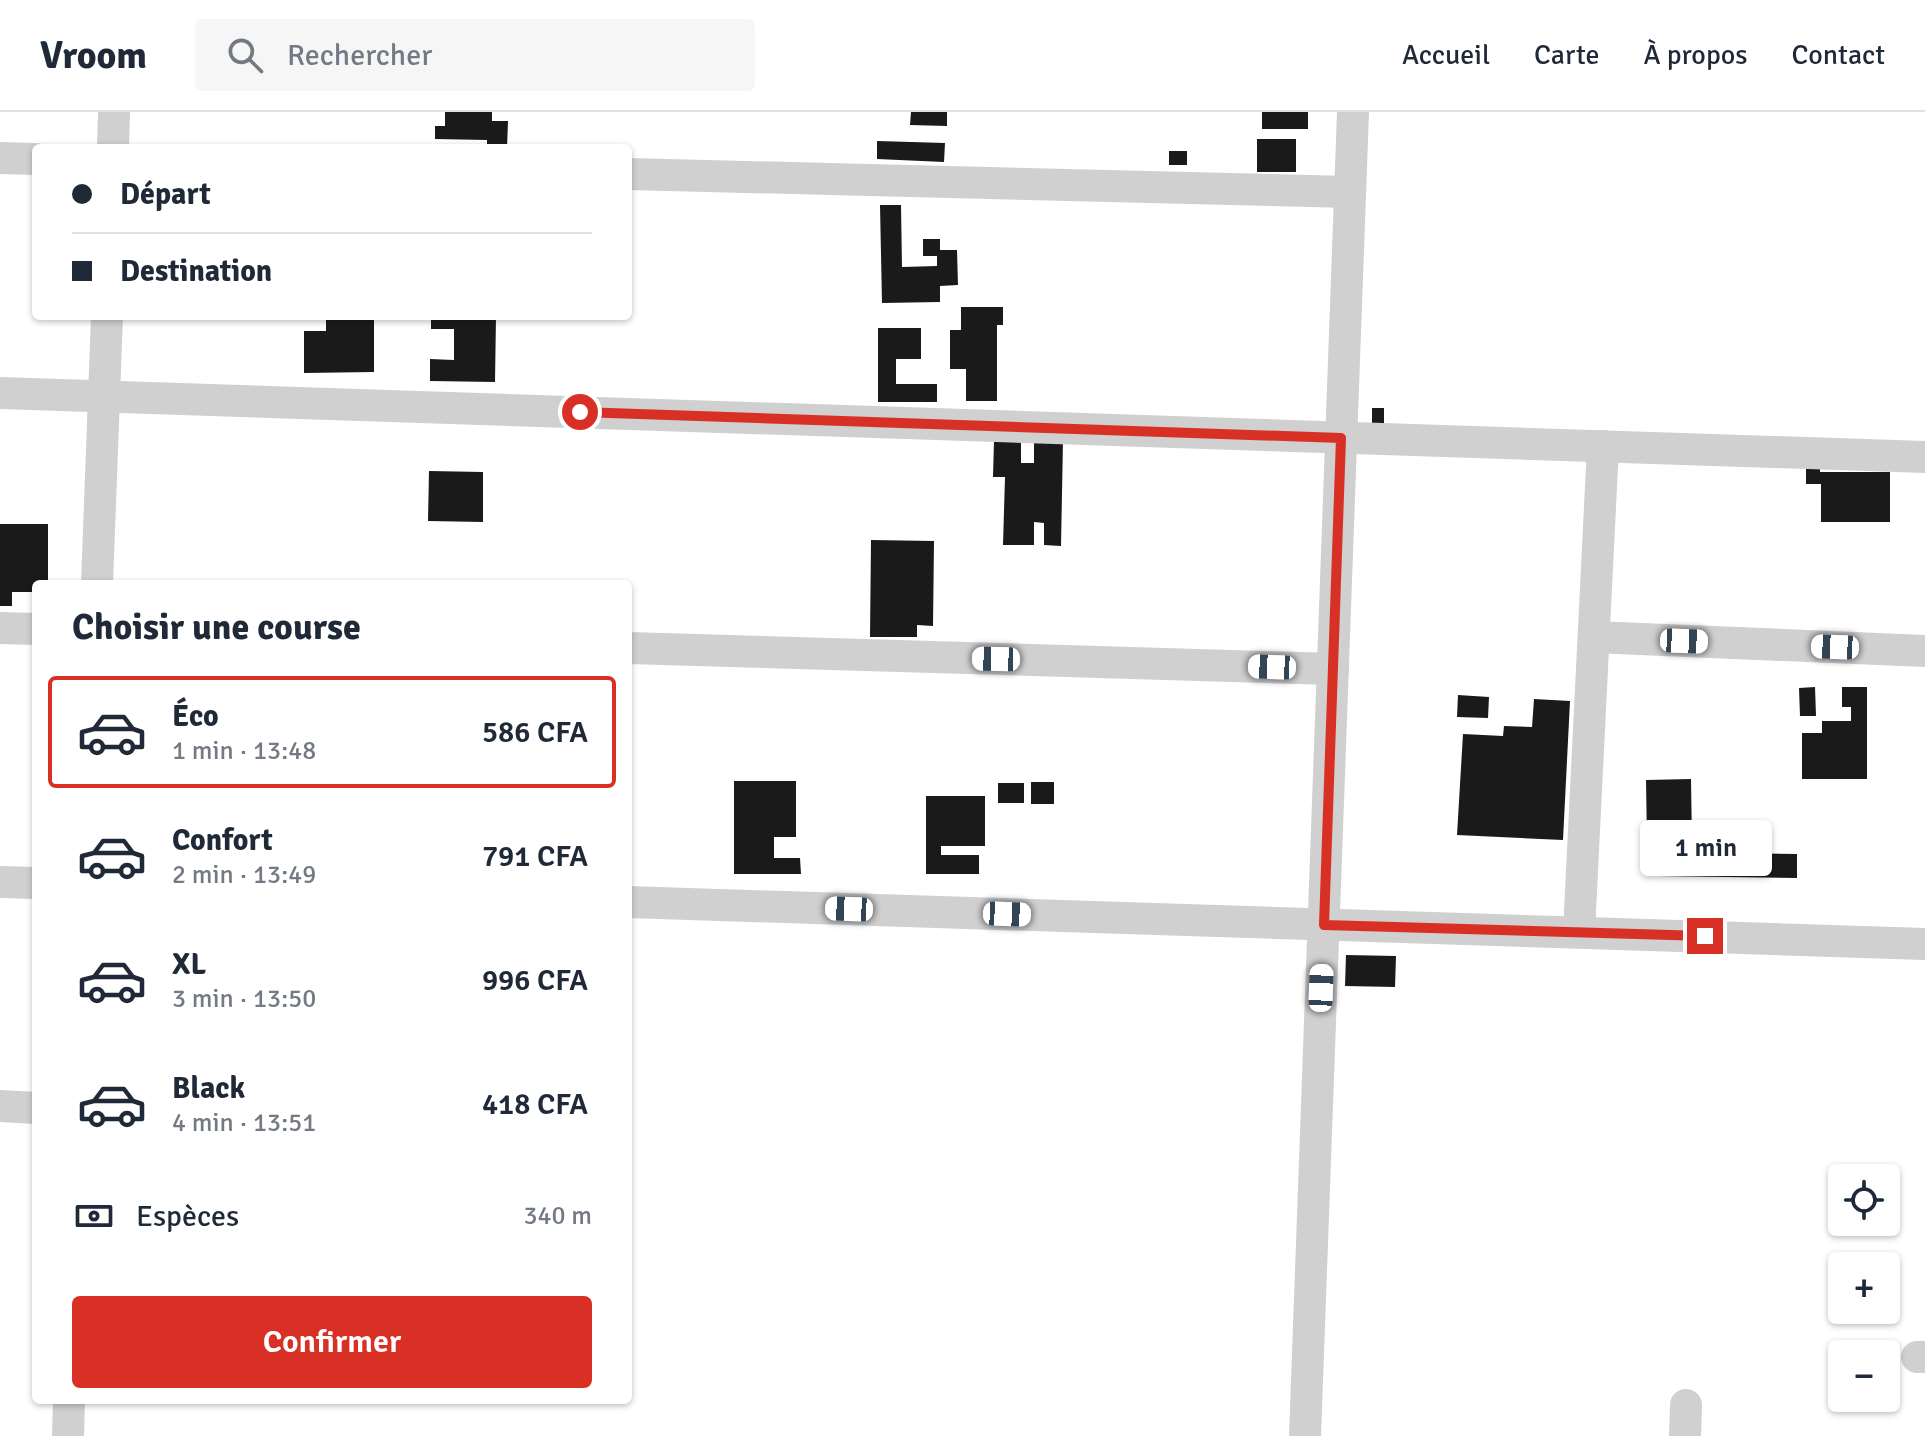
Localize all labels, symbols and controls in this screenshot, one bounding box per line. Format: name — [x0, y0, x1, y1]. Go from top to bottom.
search box — [195, 19, 755, 91]
text: Vroom — [40, 32, 147, 79]
icon: search — [223, 33, 267, 77]
text: Rechercher — [287, 37, 432, 74]
text: Accueil — [1402, 38, 1490, 72]
text: Carte — [1534, 38, 1599, 72]
text: À propos — [1643, 38, 1748, 72]
text: Contact — [1792, 38, 1885, 72]
text: Départ — [120, 176, 211, 213]
text: Destination — [120, 253, 272, 290]
route start — [562, 394, 598, 430]
text: Choisir une course — [72, 605, 361, 650]
car — [1660, 628, 1708, 654]
car — [1811, 634, 1859, 660]
car — [972, 647, 1020, 671]
car — [1248, 654, 1296, 680]
icon: car — [76, 696, 148, 768]
text: Éco — [172, 698, 219, 735]
text: 586 CFA — [482, 714, 588, 751]
text: 1 min · 13:48 — [172, 735, 316, 767]
icon: car — [76, 820, 148, 892]
callout: 1 min — [1639, 820, 1771, 876]
text: Confort — [172, 822, 273, 859]
text: 1 min — [1675, 832, 1737, 864]
text: 791 CFA — [482, 838, 588, 875]
text: 2 min · 13:49 — [172, 859, 316, 891]
car — [825, 896, 873, 922]
car — [983, 901, 1031, 927]
route end — [1687, 918, 1723, 954]
icon: car — [76, 944, 148, 1016]
text: XL — [172, 946, 206, 983]
text: 996 CFA — [482, 962, 588, 999]
car — [1308, 964, 1334, 1012]
text: 3 min · 13:50 — [172, 983, 316, 1015]
icon: car — [76, 1068, 148, 1140]
text: Black — [172, 1070, 245, 1107]
text: 418 CFA — [482, 1086, 588, 1123]
text: 4 min · 13:51 — [172, 1107, 316, 1139]
map controls — [1828, 1164, 1900, 1412]
button: locate — [1828, 1164, 1900, 1236]
icon: cash — [72, 1194, 116, 1238]
text: Espèces — [136, 1198, 239, 1235]
text: 340 m — [523, 1200, 592, 1232]
button: + — [1828, 1252, 1900, 1324]
button: Confirmer — [72, 1296, 592, 1388]
button: − — [1828, 1340, 1900, 1412]

